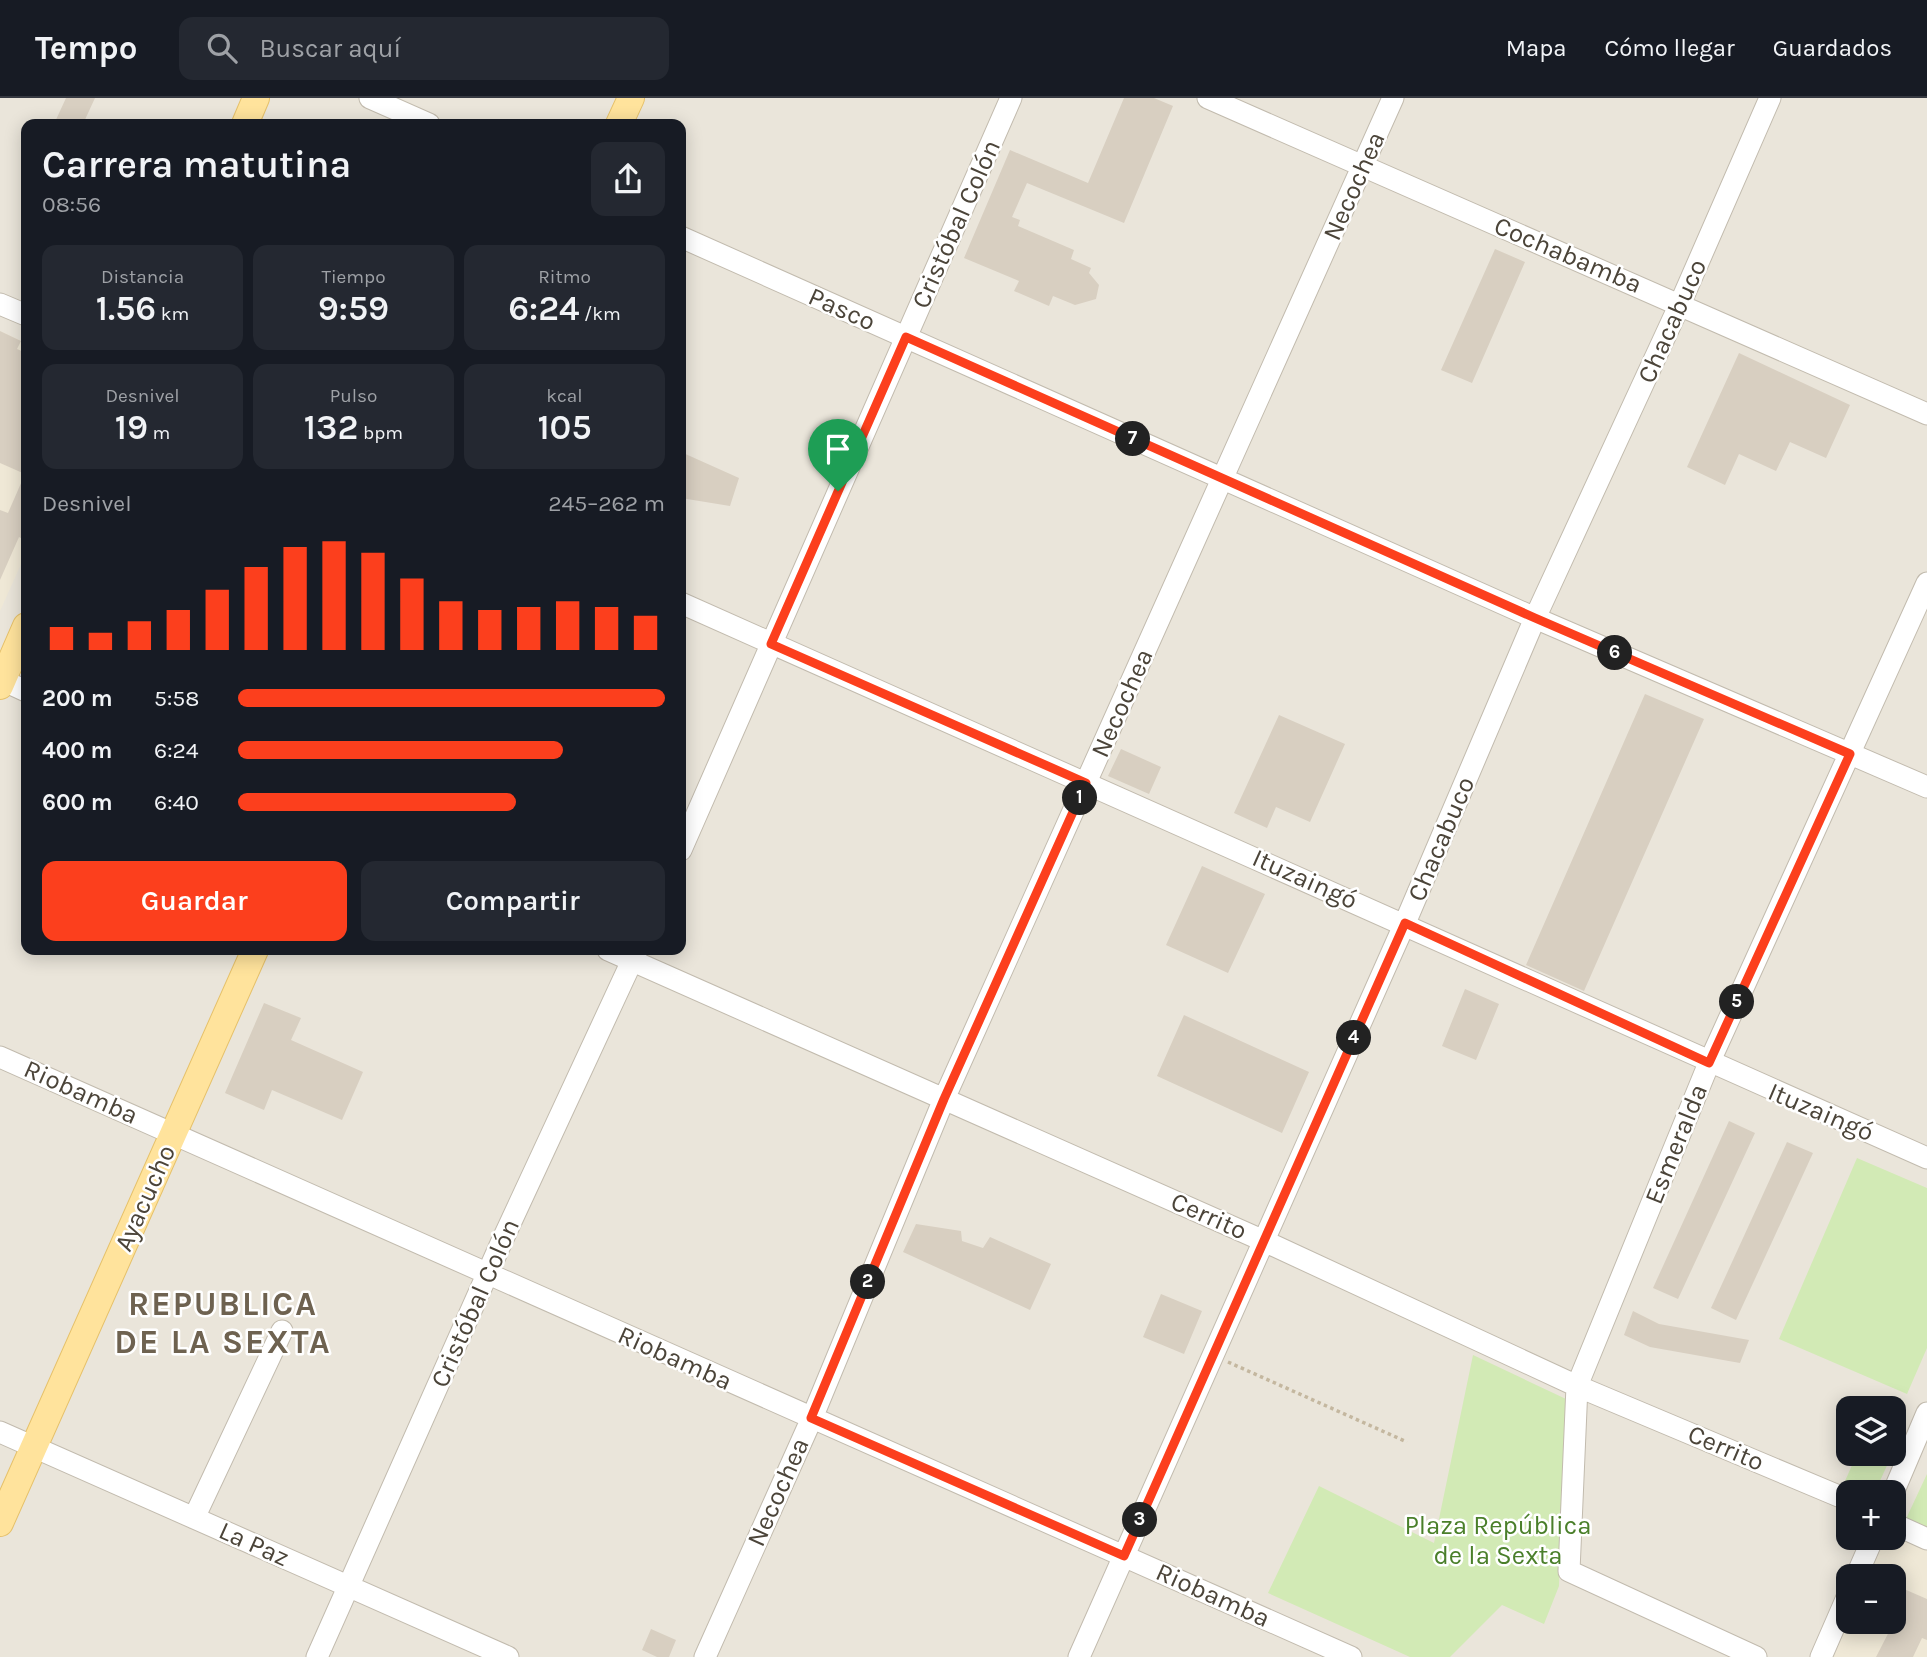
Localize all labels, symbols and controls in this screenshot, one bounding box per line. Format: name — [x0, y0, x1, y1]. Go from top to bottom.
search box — [179, 17, 669, 80]
text: Tempo — [35, 29, 137, 67]
icon: search — [203, 29, 241, 67]
text: Buscar aquí — [259, 33, 401, 64]
text: Mapa — [1506, 34, 1566, 62]
text: Cómo llegar — [1604, 34, 1735, 62]
text: Guardados — [1773, 34, 1892, 62]
street label: Necochea — [1316, 127, 1392, 245]
street label: Cristóbal Colón — [905, 135, 1007, 313]
text: Carrera matutina — [42, 142, 351, 187]
button: share — [591, 142, 665, 216]
text: 08:56 — [42, 191, 101, 218]
street label: Cochabamba — [1490, 210, 1646, 300]
street label: Chacabuco — [1631, 254, 1713, 388]
text: Distancia — [101, 266, 184, 288]
text: Tiempo — [321, 266, 386, 288]
text: Ritmo — [538, 266, 591, 288]
street label: Pasco — [804, 281, 880, 337]
text: 1.56 — [96, 288, 156, 329]
text: 9:59 — [318, 288, 389, 329]
text: 6:24 — [508, 288, 580, 329]
text: km — [156, 303, 189, 325]
text: /km — [580, 303, 621, 325]
text: Desnivel — [105, 385, 180, 407]
text: Pulso — [330, 385, 377, 407]
text: kcal — [546, 385, 583, 407]
text: 19 — [115, 407, 148, 448]
text: 132 — [304, 407, 358, 448]
text: 105 — [537, 407, 592, 448]
pin — [808, 419, 868, 491]
text: m — [148, 422, 170, 444]
text: bpm — [358, 422, 403, 444]
pin: 7 — [1116, 422, 1150, 456]
text: 7 — [1128, 427, 1137, 449]
icon: arrive — [819, 430, 857, 468]
text: Desnivel — [42, 490, 132, 517]
text: 245–262 m — [548, 490, 665, 517]
pin: 6 — [1598, 636, 1632, 670]
text: 6 — [1609, 641, 1620, 663]
street label: Necochea — [1084, 644, 1160, 762]
text: 200 m — [42, 685, 113, 712]
text: 5:58 — [154, 685, 199, 712]
text: 400 m — [42, 737, 112, 764]
text: 6:24 — [154, 737, 199, 764]
street label: Chacabuco — [1401, 772, 1481, 906]
pin: 1 — [1062, 780, 1098, 816]
text: 1 — [1076, 786, 1083, 808]
text: 600 m — [42, 789, 113, 816]
text: 6:40 — [154, 789, 199, 816]
street label: Ituzaingó — [1248, 842, 1362, 916]
button: Guardar — [42, 861, 347, 941]
button: Compartir — [361, 861, 665, 941]
pin: 5 — [1720, 984, 1754, 1020]
text: 5 — [1731, 990, 1742, 1012]
pin: 4 — [1336, 1020, 1372, 1056]
text: 4 — [1348, 1026, 1359, 1048]
street label: Riobamba — [19, 1053, 143, 1131]
street label: Ituzaingó — [1763, 1076, 1879, 1148]
street label: Esmeralda — [1638, 1079, 1714, 1209]
street label: Ayacucho — [108, 1140, 182, 1256]
street label: Cerrito — [1166, 1186, 1252, 1246]
street label: Cristóbal Colón — [424, 1214, 526, 1392]
pin: 2 — [850, 1264, 886, 1300]
text: 2 — [862, 1270, 873, 1292]
district label: REPUBLICA DE LA SEXTA — [114, 1285, 332, 1361]
street label: Riobamba — [613, 1319, 737, 1397]
map controls — [1836, 1396, 1906, 1634]
button: layers — [1836, 1396, 1906, 1466]
street label: Cerrito — [1683, 1418, 1769, 1478]
street label: Necochea — [740, 1433, 816, 1551]
button: + — [1836, 1480, 1906, 1550]
pin: 3 — [1122, 1502, 1158, 1538]
text: 3 — [1134, 1508, 1145, 1530]
park label: Plaza República de la Sexta — [1404, 1510, 1592, 1571]
street label: La Paz — [214, 1515, 294, 1573]
street label: Riobamba — [1151, 1556, 1275, 1634]
button: − — [1836, 1564, 1906, 1634]

